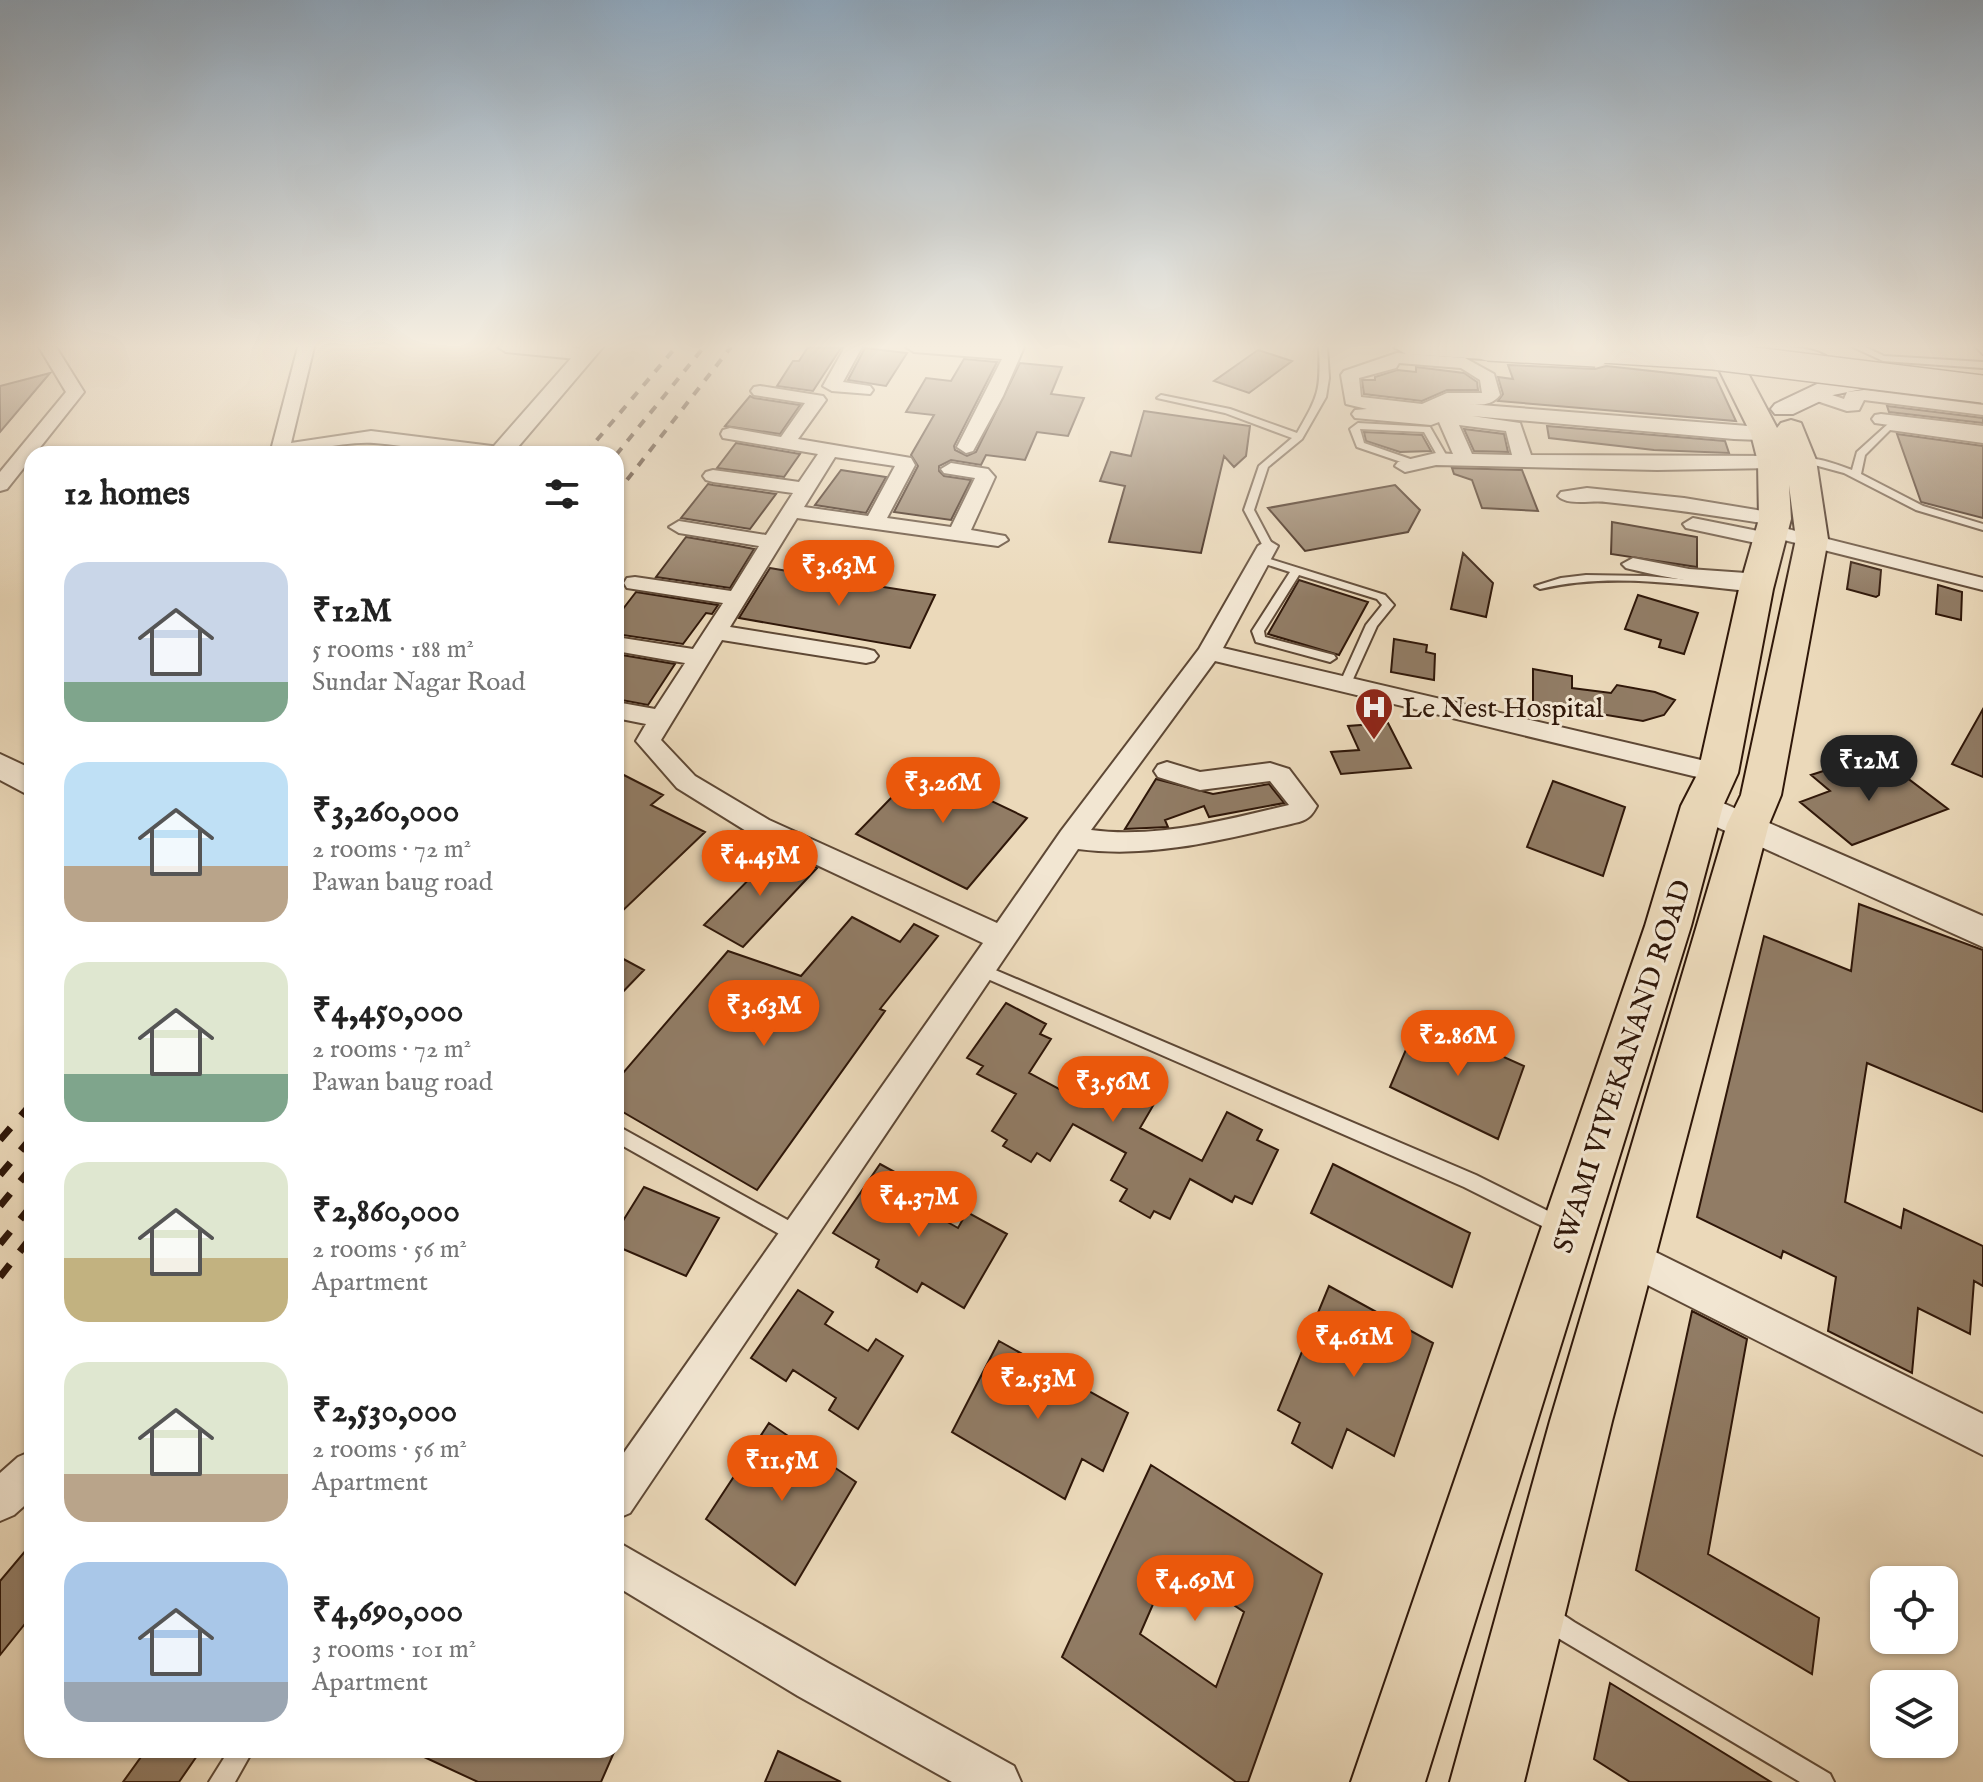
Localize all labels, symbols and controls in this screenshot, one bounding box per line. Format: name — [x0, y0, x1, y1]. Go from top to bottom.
icon: filters — [540, 472, 584, 516]
text: 12 homes — [64, 473, 190, 516]
pin: ₹3.63M — [774, 540, 904, 608]
text: ₹3.63M — [801, 549, 877, 582]
text: ₹12M — [312, 590, 392, 633]
icon: home — [128, 594, 224, 690]
text: 5 rooms · 188 m² — [312, 633, 474, 666]
text: Sundar Nagar Road — [312, 666, 525, 699]
hospital icon: Le Nest Hospital — [1353, 686, 1395, 741]
place label: Le Nest Hospital — [1402, 692, 1604, 727]
pin: ₹12M — [1822, 735, 1916, 803]
text: ₹12M — [1838, 744, 1900, 777]
pin: ₹3.26M — [878, 757, 1008, 825]
text: ₹3.26M — [904, 766, 982, 799]
text: ₹3,260,000 — [312, 790, 459, 833]
icon: home — [128, 794, 224, 890]
pin: ₹4.45M — [695, 830, 825, 898]
text: 2 rooms · 72 m² — [312, 833, 471, 866]
text: ₹4.45M — [720, 839, 800, 872]
text: Pawan baug road — [312, 866, 493, 899]
street label: SWAMI VIVEKANAND ROAD — [1546, 876, 1700, 1258]
pin: ₹3.63M — [699, 980, 829, 1048]
text: ₹3.63M — [726, 989, 802, 1022]
text: ₹4,450,000 — [312, 990, 463, 1033]
icon: home — [128, 994, 224, 1090]
pin: ₹2.86M — [1393, 1010, 1523, 1078]
text: ₹2.86M — [1419, 1019, 1497, 1052]
text: 2 rooms · 72 m² — [312, 1033, 471, 1066]
pin: ₹3.56M — [1048, 1056, 1178, 1124]
text: ₹3.56M — [1076, 1065, 1150, 1098]
text: Pawan baug road — [312, 1066, 493, 1099]
pin: ₹4.37M — [854, 1171, 984, 1239]
text: ₹4.37M — [879, 1180, 959, 1213]
text: ₹2,860,000 — [312, 1190, 460, 1233]
icon: home — [128, 1194, 224, 1290]
text: 2 rooms · 56 m² — [312, 1233, 467, 1266]
text: Apartment — [312, 1266, 428, 1299]
pin: ₹4.61M — [1289, 1311, 1419, 1379]
text: ₹4.61M — [1315, 1320, 1393, 1353]
pin: ₹2.53M — [973, 1353, 1103, 1421]
text: ₹2.53M — [1000, 1362, 1076, 1395]
text: ₹2,530,000 — [312, 1390, 457, 1433]
icon: home — [128, 1394, 224, 1490]
text: 2 rooms · 56 m² — [312, 1433, 467, 1466]
pin: ₹11.5M — [717, 1435, 847, 1503]
text: ₹11.5M — [745, 1444, 819, 1477]
text: Apartment — [312, 1466, 428, 1499]
pin: ₹4.69M — [1130, 1555, 1260, 1623]
text: ₹4.69M — [1155, 1564, 1235, 1597]
map controls — [1870, 1566, 1958, 1758]
button: locate — [1870, 1566, 1958, 1654]
text: ₹4,690,000 — [312, 1590, 463, 1633]
icon: home — [128, 1594, 224, 1690]
text: 3 rooms · 101 m² — [312, 1633, 476, 1666]
text: Apartment — [312, 1666, 428, 1699]
button: layers — [1870, 1670, 1958, 1758]

